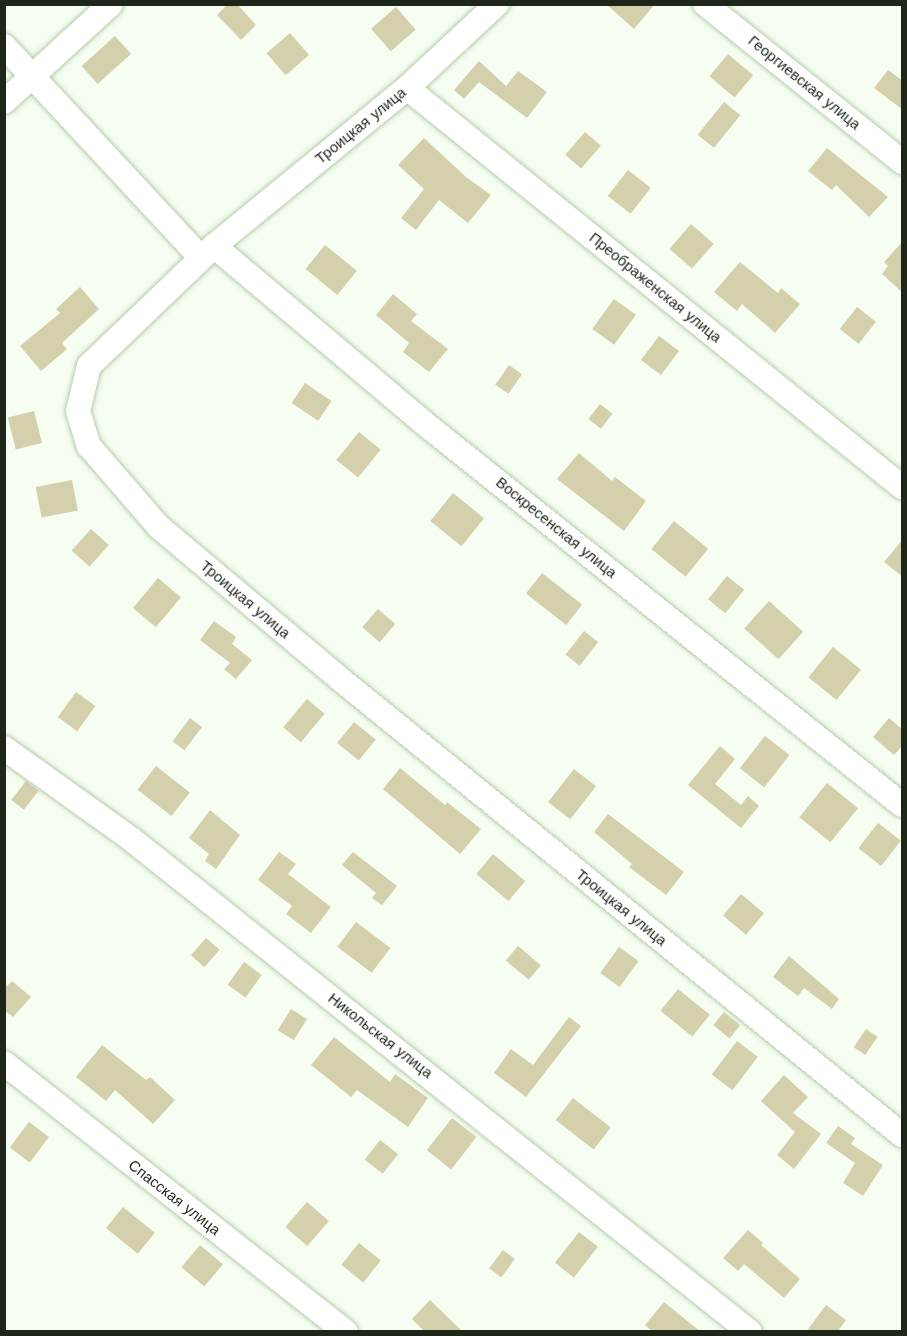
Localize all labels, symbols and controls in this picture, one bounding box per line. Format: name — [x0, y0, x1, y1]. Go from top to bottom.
street label: Георгиевская улица — [744, 32, 864, 134]
street label: Троицкая улица — [312, 84, 410, 168]
street label: Преображенская улица — [585, 229, 725, 347]
street label: Воскресенская улица — [492, 474, 620, 582]
street label: Троицкая улица — [196, 557, 294, 643]
street label: Троицкая улица — [572, 866, 670, 950]
street label: Никольская улица — [324, 990, 436, 1082]
street label: Спасская улица — [124, 1156, 224, 1240]

